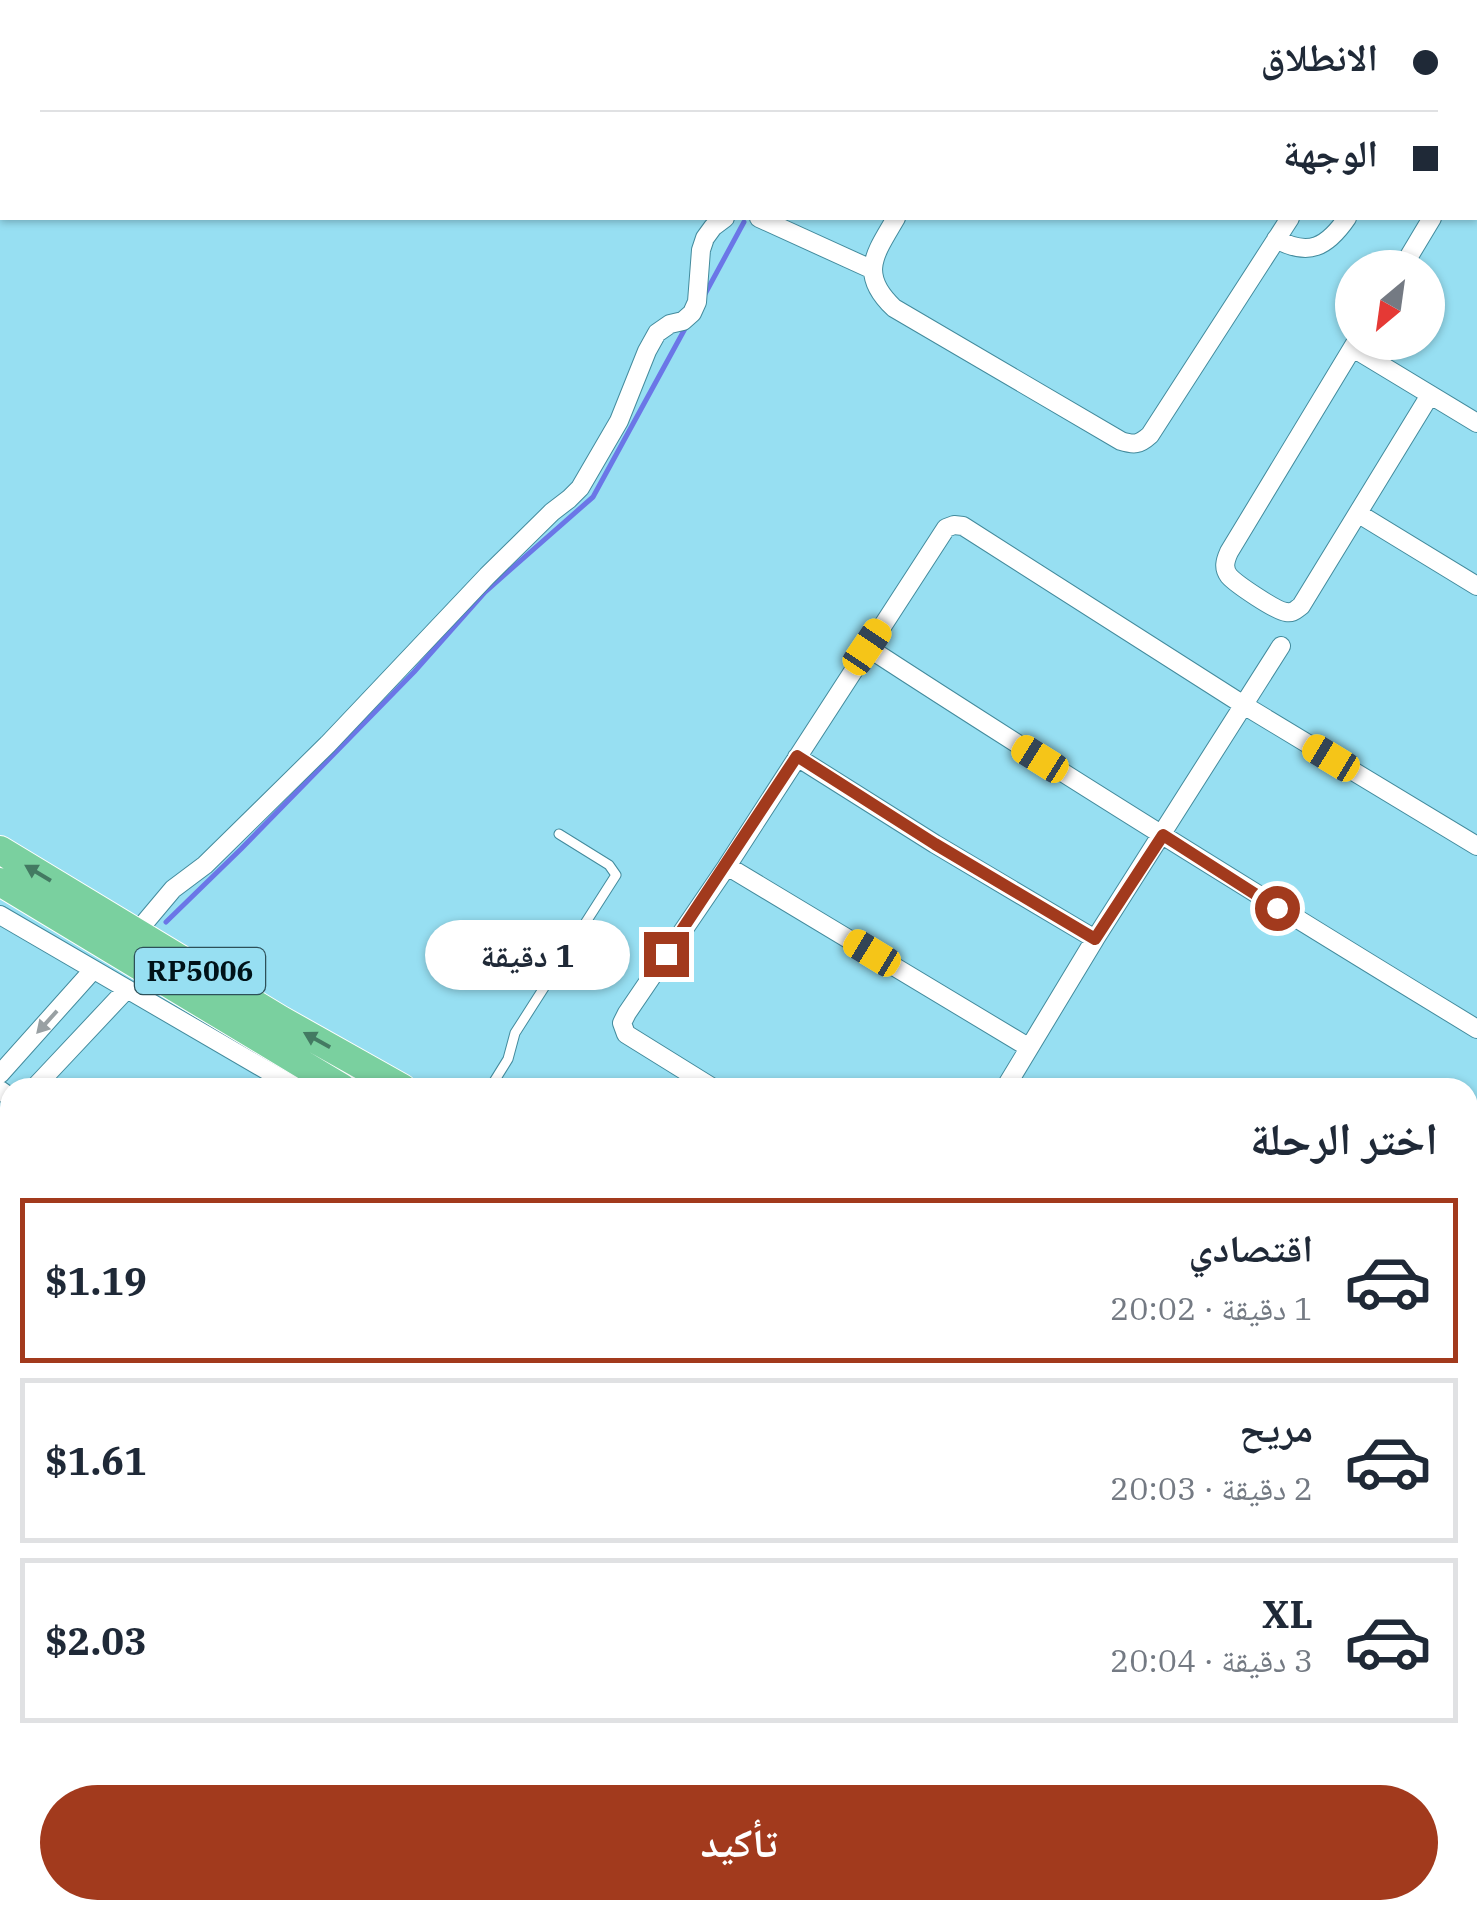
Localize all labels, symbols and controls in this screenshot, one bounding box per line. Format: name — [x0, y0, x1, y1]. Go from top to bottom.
text: الانطلاق — [1260, 32, 1378, 81]
text: الوجهة — [1283, 128, 1378, 177]
north arrow — [1335, 250, 1445, 360]
map controls — [1335, 250, 1445, 360]
car — [838, 614, 896, 680]
car — [1007, 730, 1073, 788]
car — [1298, 730, 1364, 786]
one-way arrow — [24, 865, 52, 882]
route start — [1255, 886, 1300, 931]
callout: 1 دقيقة — [426, 919, 631, 989]
car — [839, 925, 905, 981]
route end — [644, 932, 689, 977]
text: 1 دقيقة — [481, 934, 574, 976]
road number: RP5006 — [135, 948, 265, 994]
one-way arrow — [36, 1010, 59, 1034]
one-way arrow — [303, 1032, 331, 1049]
text: اختر الرحلة — [1250, 1109, 1438, 1167]
text: اقتصادي — [1189, 1223, 1313, 1272]
icon: car — [1343, 1236, 1433, 1326]
text: $1.19 — [45, 1256, 147, 1305]
text: 1 دقيقة · 20:02 — [1110, 1287, 1313, 1329]
text: مريح — [1239, 1403, 1313, 1452]
icon: car — [1343, 1416, 1433, 1506]
text: $1.61 — [45, 1436, 147, 1485]
text: 2 دقيقة · 20:03 — [1110, 1467, 1313, 1509]
text: XL — [1262, 1589, 1313, 1638]
icon: car — [1343, 1596, 1433, 1686]
text: $2.03 — [45, 1616, 147, 1665]
text: 3 دقيقة · 20:04 — [1110, 1639, 1313, 1681]
button: تأكيد — [40, 1785, 1438, 1900]

